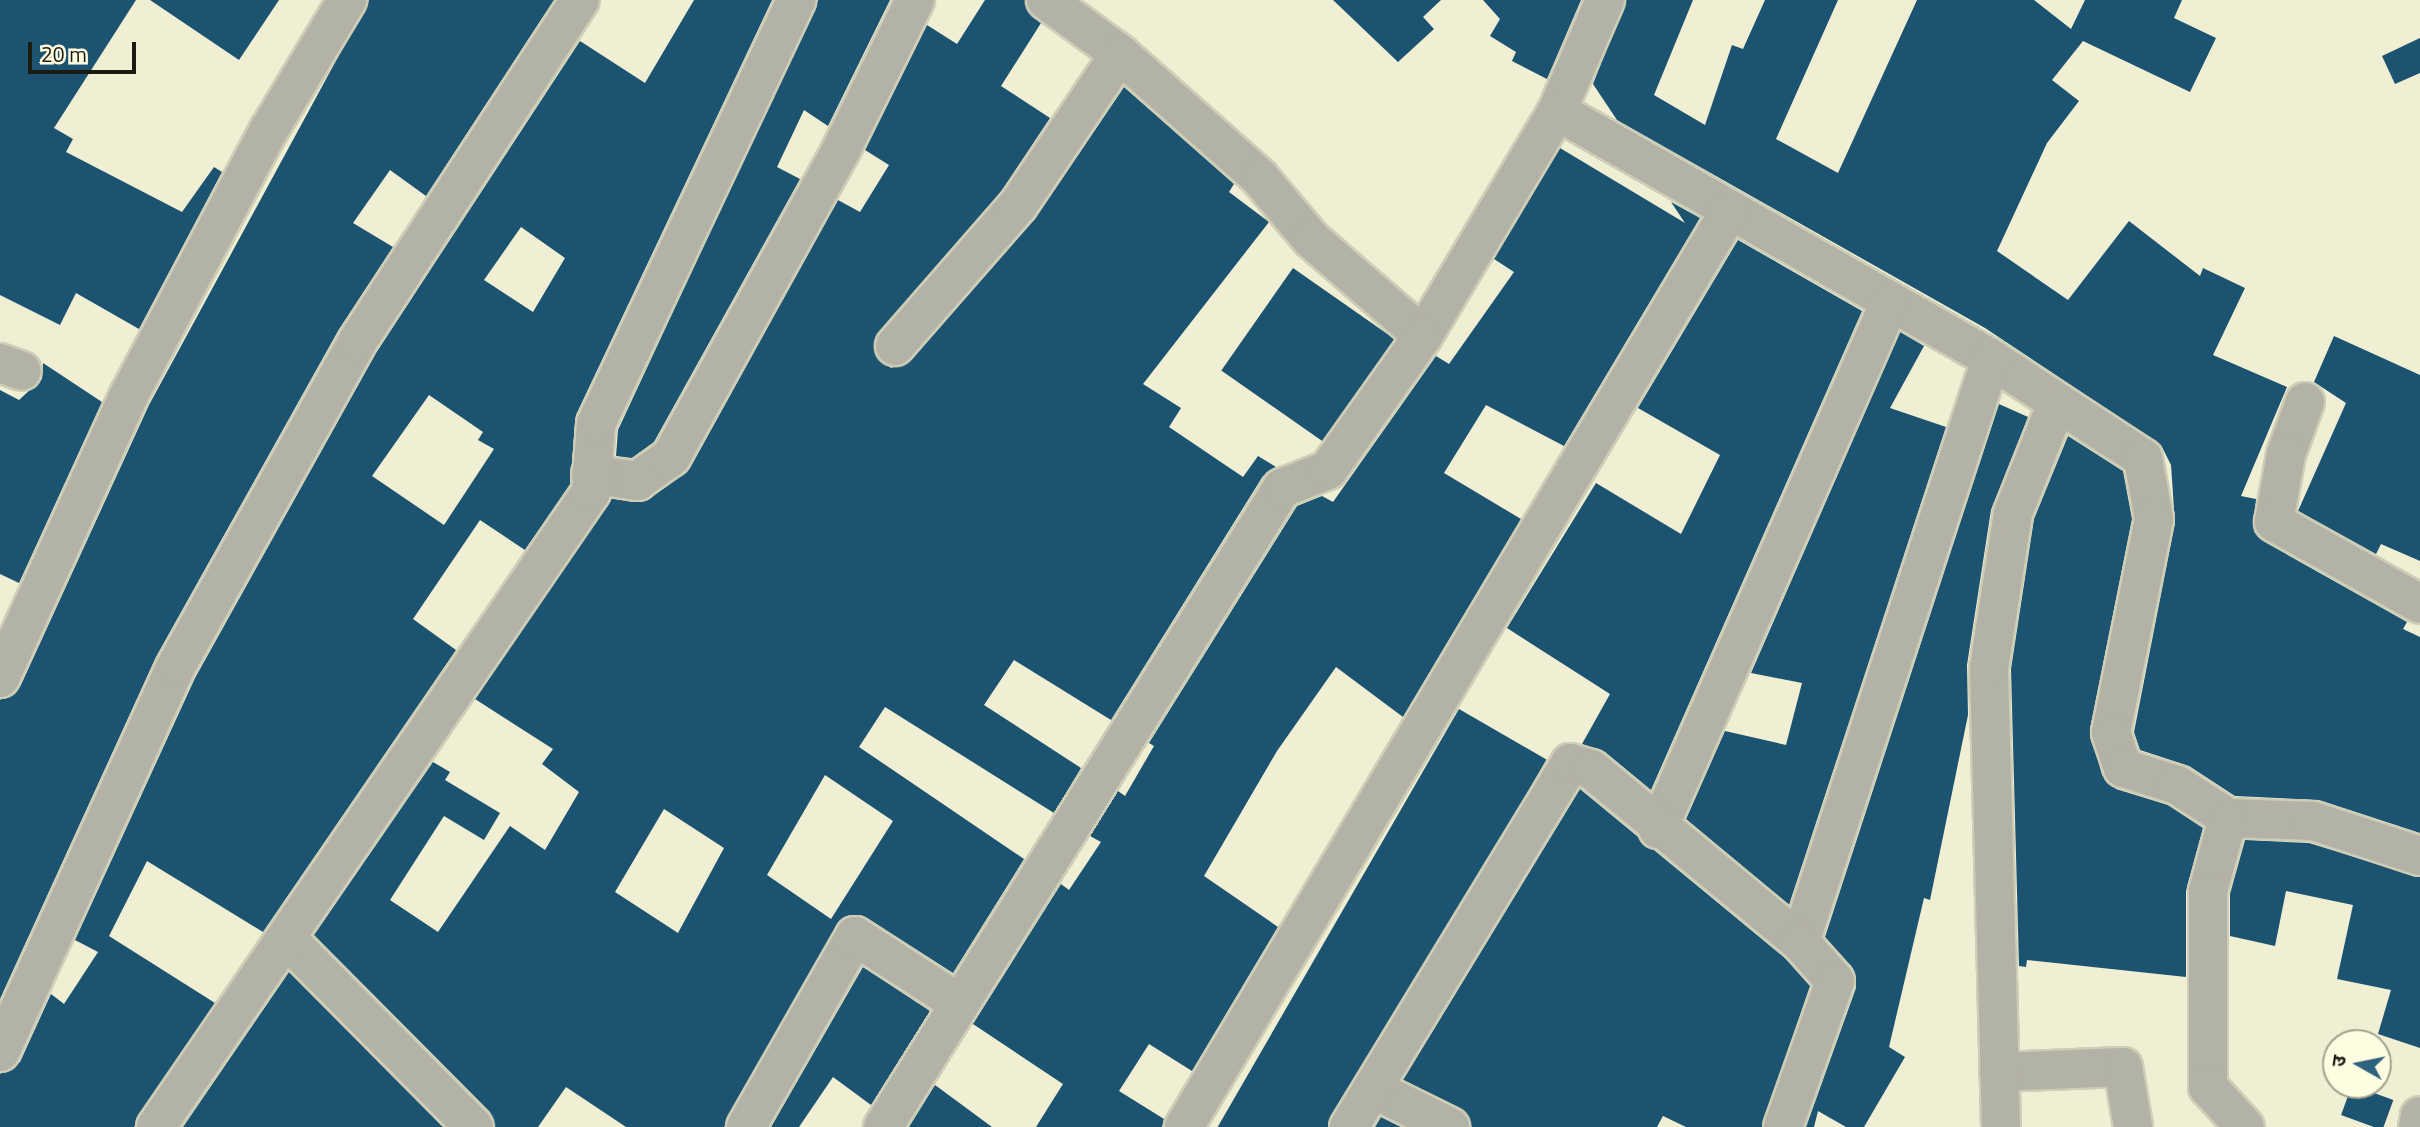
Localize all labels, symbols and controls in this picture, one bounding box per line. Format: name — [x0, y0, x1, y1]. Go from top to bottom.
scale bar — [32, 28, 140, 72]
text: 20 m — [41, 38, 87, 70]
north arrow — [2322, 1029, 2392, 1099]
text: उ — [2323, 1053, 2353, 1069]

